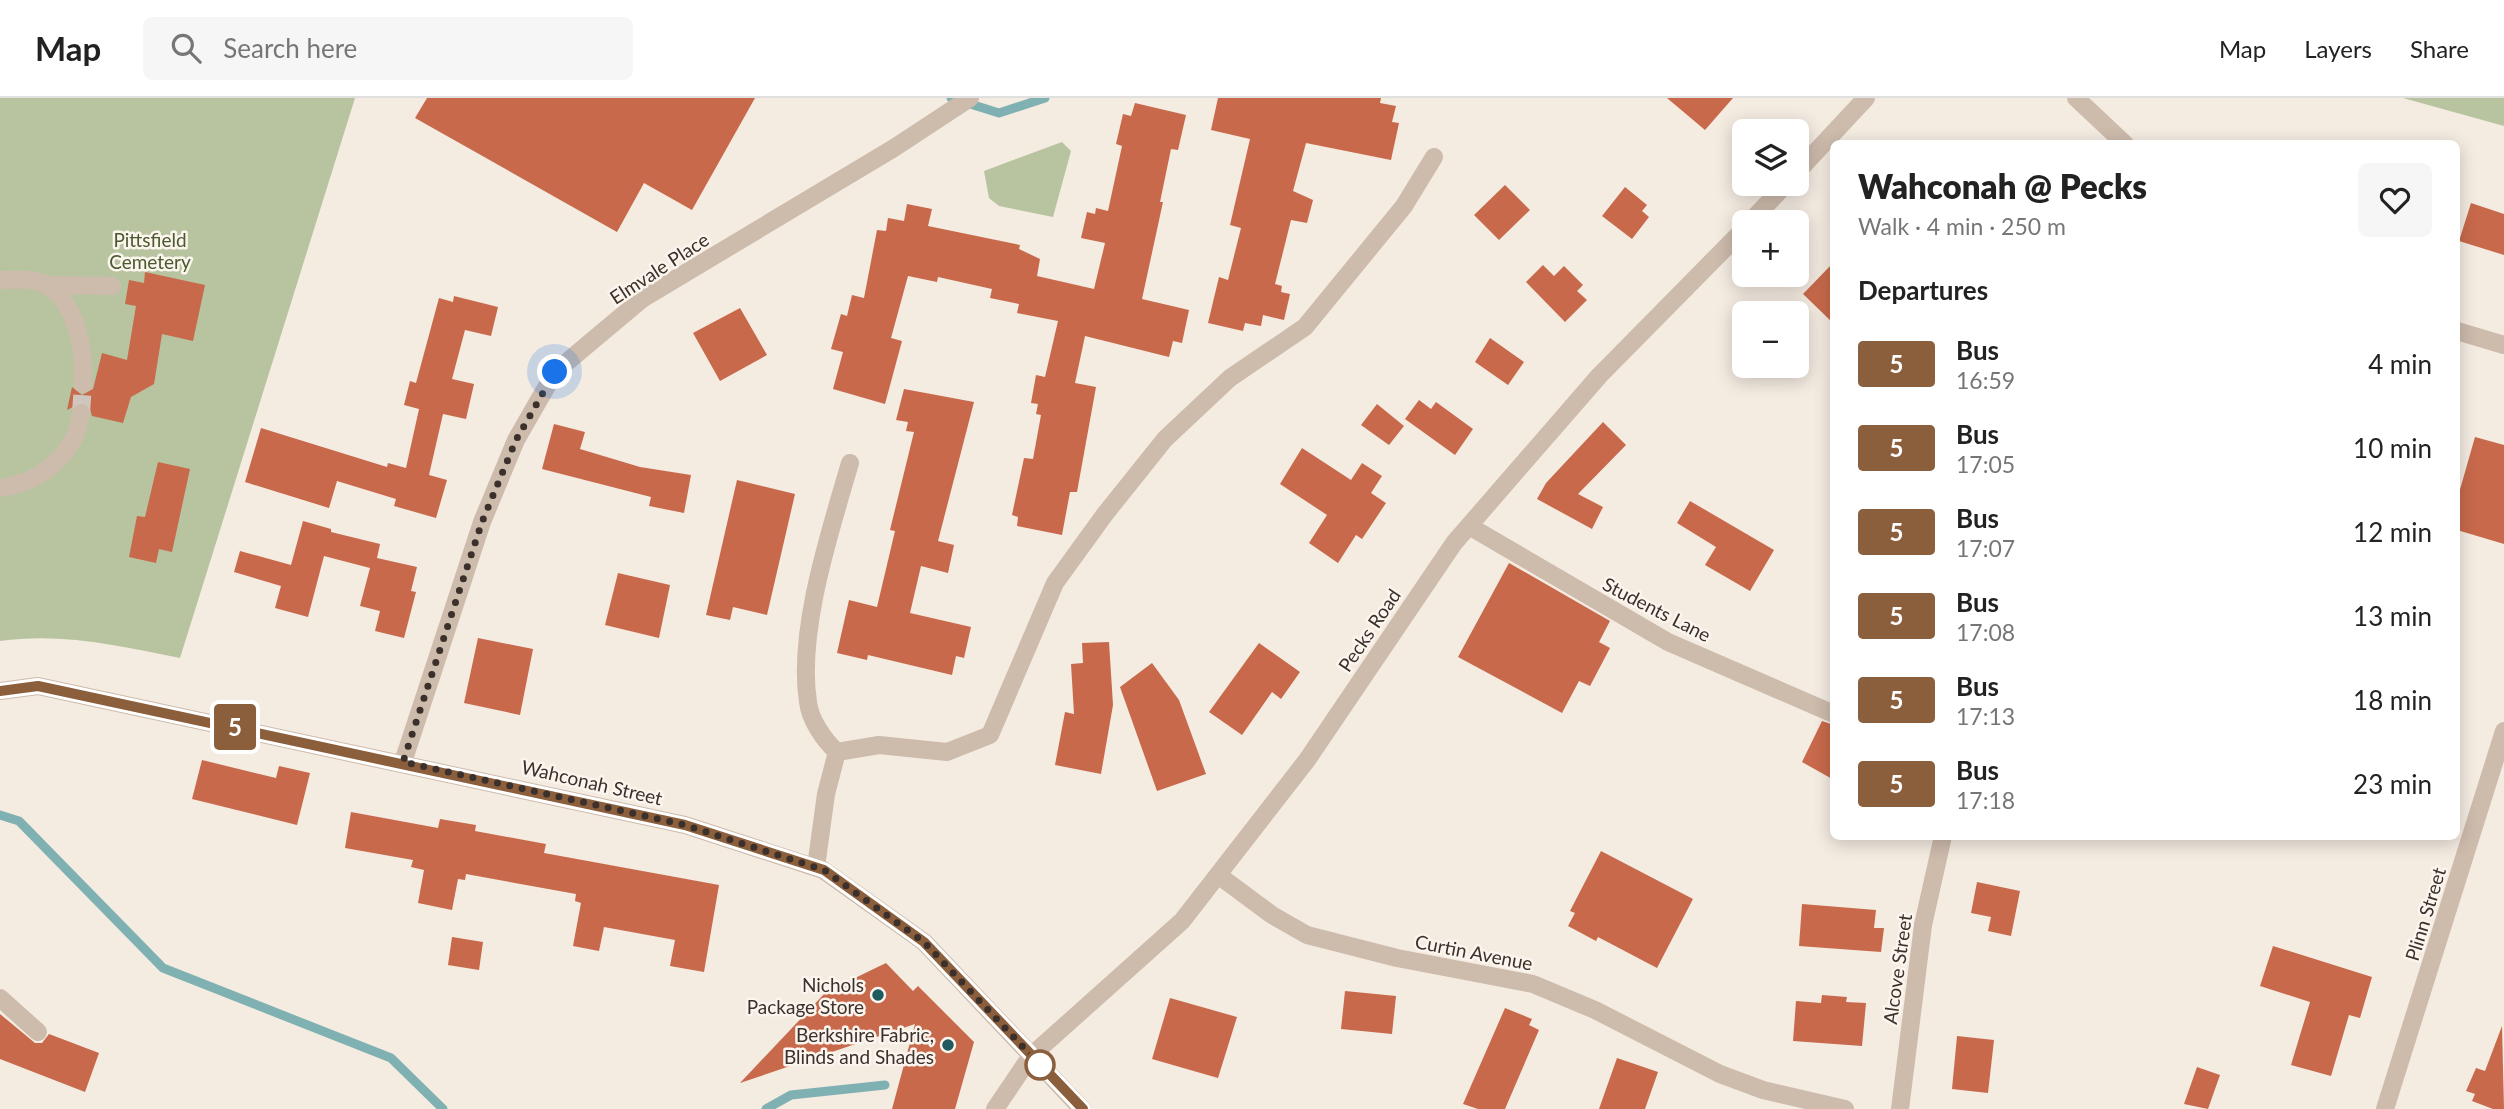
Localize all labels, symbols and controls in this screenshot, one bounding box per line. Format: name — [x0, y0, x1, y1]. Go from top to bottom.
search box — [143, 17, 633, 80]
text: Map — [35, 28, 101, 68]
icon: search — [167, 29, 205, 67]
text: Search here — [223, 32, 357, 64]
text: Map — [2219, 34, 2266, 63]
text: Layers — [2304, 34, 2372, 63]
text: Share — [2410, 34, 2469, 63]
map controls — [1732, 119, 1809, 378]
button: layers — [1732, 119, 1809, 196]
button: heart — [2358, 163, 2432, 237]
text: Wahconah @ Pecks — [1858, 166, 2147, 206]
button: + — [1732, 210, 1809, 287]
text: Walk · 4 min · 250 m — [1858, 212, 2066, 240]
street label: Elmvale Place — [605, 227, 713, 309]
park label: Pittsfield Cemetery — [109, 228, 191, 273]
text: Departures — [1858, 274, 1988, 306]
button: − — [1732, 301, 1809, 378]
text: Bus — [1956, 334, 1999, 366]
text: 4 min — [2368, 348, 2432, 380]
text: 5 — [1890, 349, 1903, 378]
your location — [537, 354, 572, 389]
text: 16:59 — [1956, 366, 2015, 394]
text: Bus — [1956, 418, 1999, 450]
text: 10 min — [2353, 432, 2432, 464]
text: 5 — [1890, 433, 1903, 462]
text: 17:05 — [1956, 450, 2015, 478]
text: Bus — [1956, 502, 1999, 534]
text: 12 min — [2353, 516, 2432, 548]
text: 5 — [1890, 517, 1903, 546]
text: 17:07 — [1956, 534, 2015, 562]
street label: Students Lane — [1599, 572, 1715, 646]
street label: Pecks Road — [1333, 584, 1405, 676]
text: Bus — [1956, 586, 1999, 618]
text: 13 min — [2353, 600, 2432, 632]
text: 5 — [1890, 601, 1903, 630]
text: 17:08 — [1956, 618, 2015, 646]
text: Bus — [1956, 670, 1999, 702]
text: 18 min — [2353, 684, 2432, 716]
text: 5 — [1890, 685, 1903, 714]
text: 17:13 — [1956, 702, 2015, 730]
line badge: 5 — [212, 704, 258, 750]
text: 5 — [228, 712, 242, 741]
text: Bus — [1956, 754, 1999, 786]
street label: Wahconah Street — [519, 755, 665, 809]
text: 23 min — [2353, 768, 2432, 800]
text: 5 — [1890, 769, 1903, 798]
text: 17:18 — [1956, 786, 2015, 814]
street label: Plinn Street — [2400, 864, 2450, 964]
street label: Alcove Street — [1878, 912, 1916, 1026]
street label: Curtin Avenue — [1413, 929, 1535, 975]
place label: Nichols Package Store — [747, 973, 864, 1018]
marker: Nichols Package Store — [870, 987, 886, 1003]
place label: Berkshire Fabric, Blinds and Shades — [784, 1023, 934, 1068]
marker: Berkshire Fabric, Blinds and Shades — [940, 1037, 956, 1053]
unlabelled marker — [1025, 1050, 1055, 1080]

